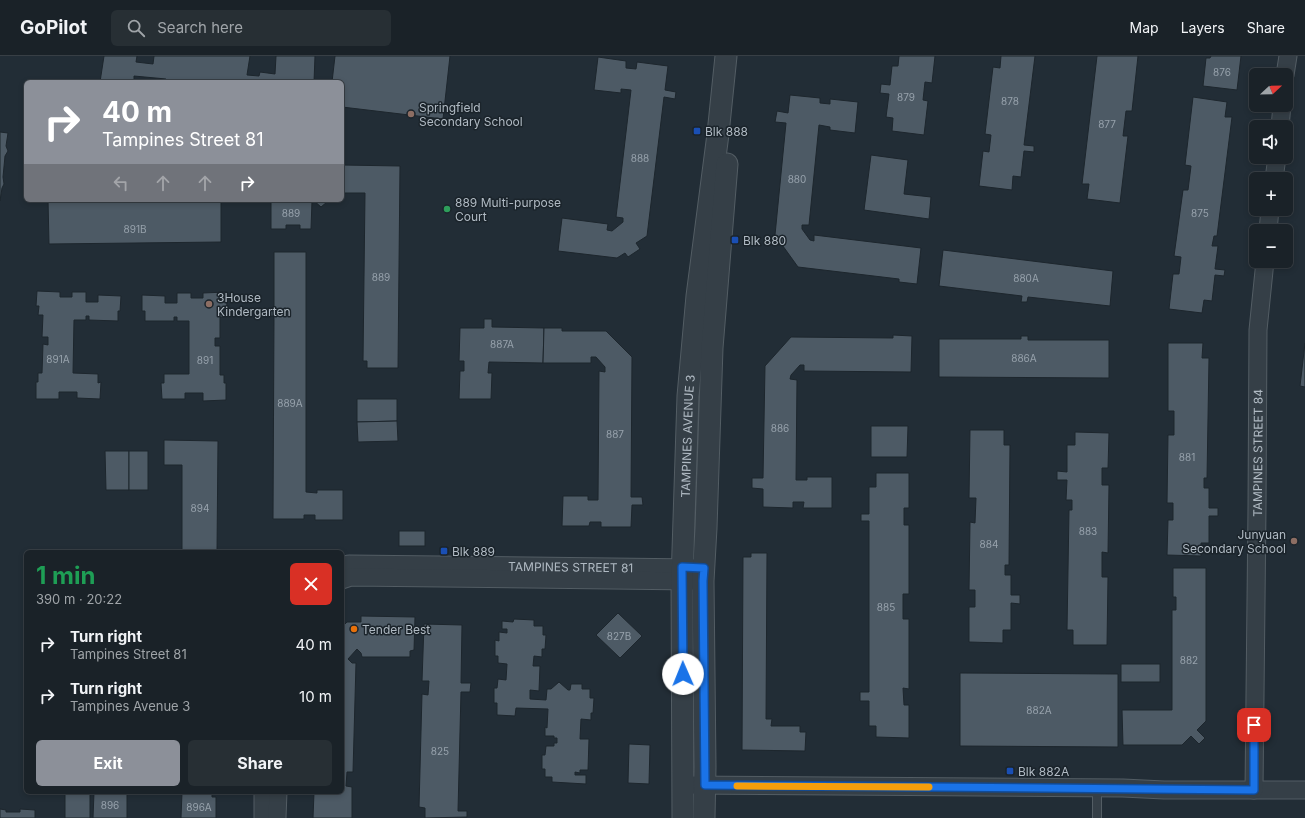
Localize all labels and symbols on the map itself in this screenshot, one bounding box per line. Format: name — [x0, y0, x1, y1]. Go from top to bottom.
house number: 876 — [1213, 66, 1231, 78]
north arrow — [1249, 68, 1293, 112]
house number: 879 — [897, 91, 915, 103]
house number: 878 — [1001, 95, 1019, 107]
place label: Springfield Secondary School — [419, 100, 523, 129]
marker: Springfield Secondary School — [406, 109, 416, 119]
house number: 877 — [1098, 118, 1116, 130]
place label: Blk 888 — [705, 124, 748, 139]
marker: Blk 888 — [692, 126, 702, 136]
house number: 888 — [631, 152, 649, 164]
house number: 880 — [788, 173, 806, 185]
place label: 889 Multi-purpose Court — [455, 195, 561, 224]
marker: 889 Multi-purpose Court — [442, 204, 452, 214]
house number: 889 — [282, 207, 300, 219]
house number: 875 — [1191, 207, 1209, 219]
house number: 891B — [124, 223, 147, 235]
place label: Blk 880 — [743, 233, 786, 248]
marker: Blk 880 — [730, 235, 740, 245]
house number: 889 — [372, 271, 390, 283]
house number: 880A — [1013, 272, 1039, 284]
place label: 3House Kindergarten — [217, 290, 291, 319]
marker: 3House Kindergarten — [204, 299, 214, 309]
house number: 887A — [490, 338, 514, 350]
house number: 886A — [1011, 352, 1037, 364]
house number: 891A — [46, 353, 70, 365]
house number: 891 — [197, 354, 213, 366]
street label: TAMPINES AVENUE 3 — [677, 374, 697, 498]
street label: TAMPINES STREET 84 — [1249, 389, 1265, 517]
house number: 889A — [277, 397, 303, 409]
house number: 886 — [771, 422, 789, 434]
house number: 887 — [606, 428, 624, 440]
house number: 881 — [1179, 451, 1195, 463]
house number: 894 — [191, 502, 209, 514]
house number: 883 — [1079, 525, 1097, 537]
place label: Junyuan Secondary School — [1182, 527, 1286, 556]
marker: Junyuan Secondary School — [1289, 536, 1299, 546]
house number: 884 — [980, 538, 998, 550]
place label: Blk 889 — [452, 544, 495, 559]
marker: Blk 889 — [439, 546, 449, 556]
street label: TAMPINES STREET 81 — [508, 558, 633, 575]
house number: 885 — [877, 601, 895, 613]
place label: Tender Best — [362, 622, 430, 637]
marker: Tender Best — [349, 624, 359, 634]
house number: 827B — [607, 630, 631, 642]
position arrow — [662, 653, 704, 695]
house number: 882 — [1180, 654, 1198, 666]
house number: 882A — [1026, 704, 1052, 716]
pin — [1237, 708, 1271, 742]
house number: 825 — [431, 745, 449, 757]
place label: Blk 882A — [1018, 764, 1069, 779]
marker: Blk 882A — [1005, 766, 1015, 776]
house number: 896 — [101, 799, 119, 811]
house number: 896A — [186, 801, 212, 813]

